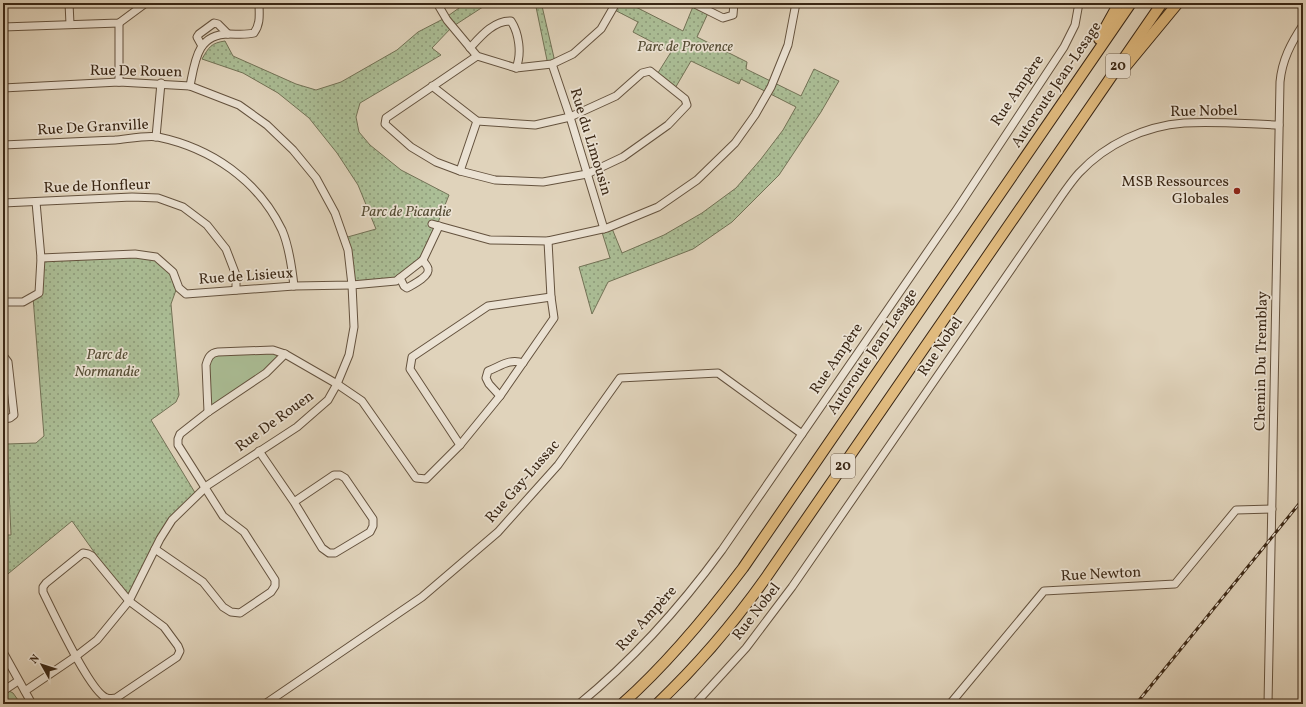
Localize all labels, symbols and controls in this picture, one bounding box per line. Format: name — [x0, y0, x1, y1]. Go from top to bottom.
street label: Autoroute Jean-Lesage — [1007, 18, 1107, 152]
park label: Parc de Provence — [637, 37, 734, 58]
street label: Rue Ampère — [986, 51, 1050, 131]
road number: 20 — [1106, 54, 1130, 78]
street label: Rue De Rouen — [90, 61, 182, 83]
street label: Rue du Limousin — [564, 86, 616, 198]
street label: Rue Nobel — [1170, 101, 1238, 123]
street label: Rue De Granville — [37, 115, 149, 141]
place label: MSB Ressources Globales — [1122, 172, 1229, 210]
street label: Rue de Honfleur — [43, 175, 151, 199]
marker: MSB Ressources Globales — [1232, 186, 1242, 196]
park label: Parc de Picardie — [361, 202, 452, 223]
street label: Rue de Lisieux — [198, 263, 294, 291]
street label: Autoroute Jean-Lesage — [823, 285, 923, 419]
street label: Chemin Du Tremblay — [1250, 291, 1274, 431]
street label: Rue Nobel — [913, 313, 969, 381]
street label: Rue Ampère — [805, 319, 869, 399]
park label: Parc de Normandie — [74, 345, 140, 383]
street label: Rue De Rouen — [231, 386, 319, 458]
street label: Rue Gay-Lussac — [481, 436, 565, 528]
road number: 20 — [831, 454, 855, 478]
street label: Rue Newton — [1060, 562, 1142, 588]
street label: Rue Nobel — [728, 579, 786, 645]
street label: Rue Ampère — [612, 582, 682, 656]
north arrow — [22, 645, 62, 685]
text: N — [27, 652, 44, 667]

